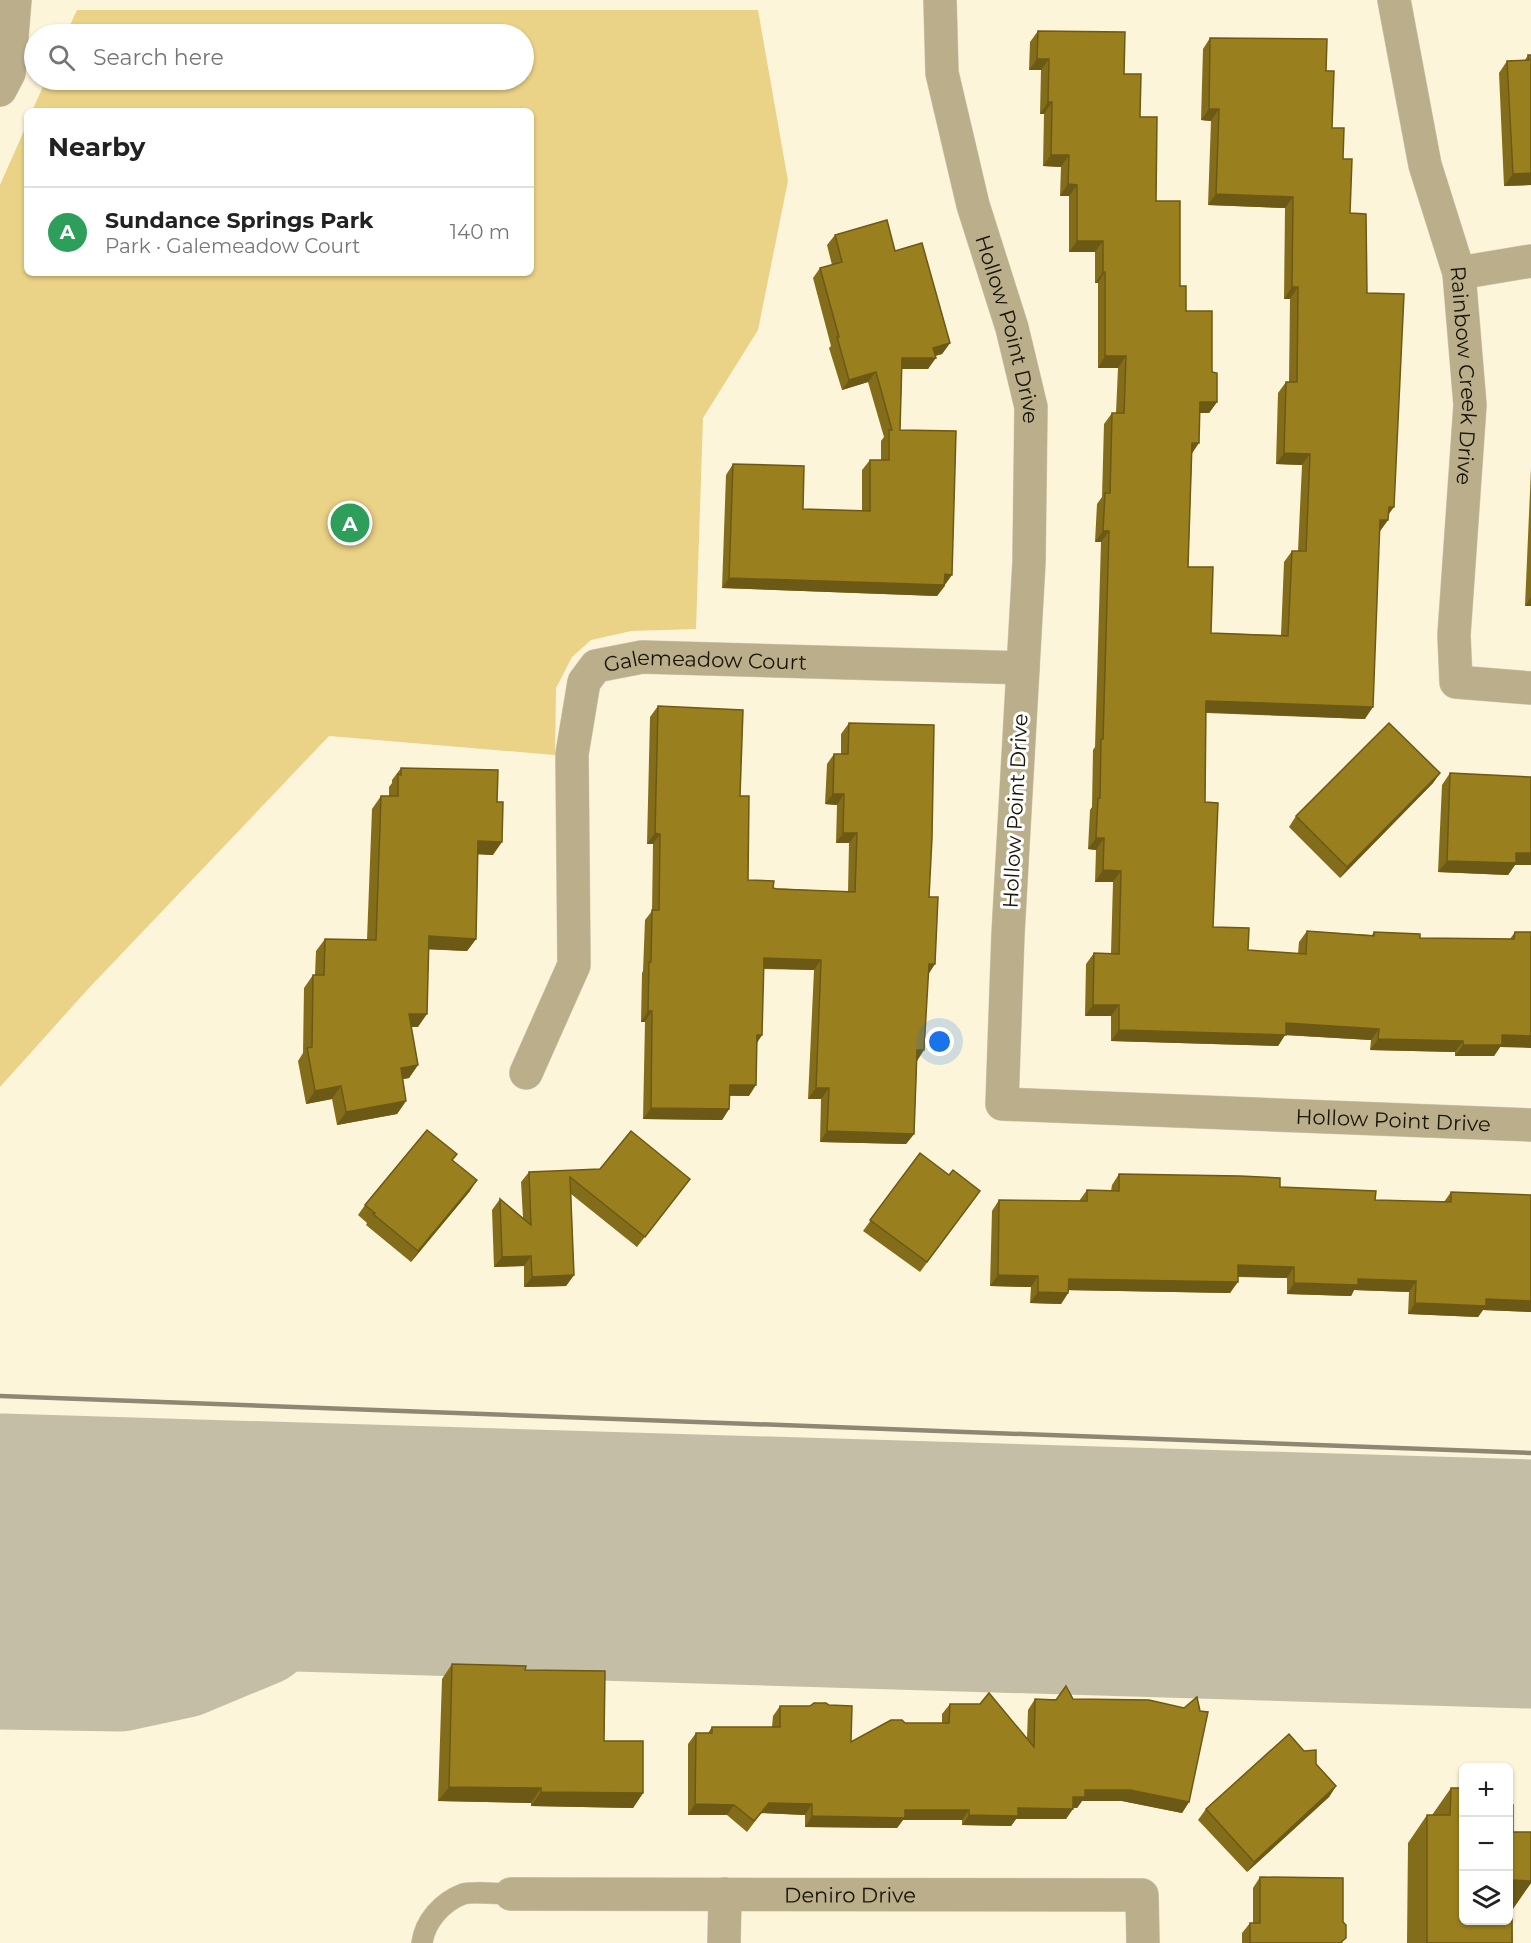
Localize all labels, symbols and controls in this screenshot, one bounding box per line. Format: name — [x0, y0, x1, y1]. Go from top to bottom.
search box — [24, 24, 534, 90]
icon: search — [45, 41, 78, 74]
text: Search here — [93, 44, 224, 71]
text: Nearby — [48, 131, 145, 163]
text: Sundance Springs Park — [105, 207, 374, 234]
text: A — [60, 220, 75, 244]
text: 140 m — [450, 220, 510, 244]
street label: Hollow Point Drive — [971, 231, 1044, 424]
text: Park · Galemeadow Court — [105, 234, 361, 258]
street label: Rainbow Creek Drive — [1446, 265, 1483, 486]
pin: A — [330, 500, 370, 546]
street label: Galemeadow Court — [601, 644, 807, 677]
street label: Hollow Point Drive — [997, 713, 1033, 909]
your location — [925, 1027, 954, 1056]
street label: Hollow Point Drive — [1295, 1103, 1491, 1136]
map controls — [1459, 1763, 1513, 1925]
button: + — [1459, 1763, 1513, 1817]
button: − — [1459, 1817, 1513, 1871]
button: layers — [1459, 1871, 1513, 1925]
street label: Deniro Drive — [784, 1882, 916, 1907]

